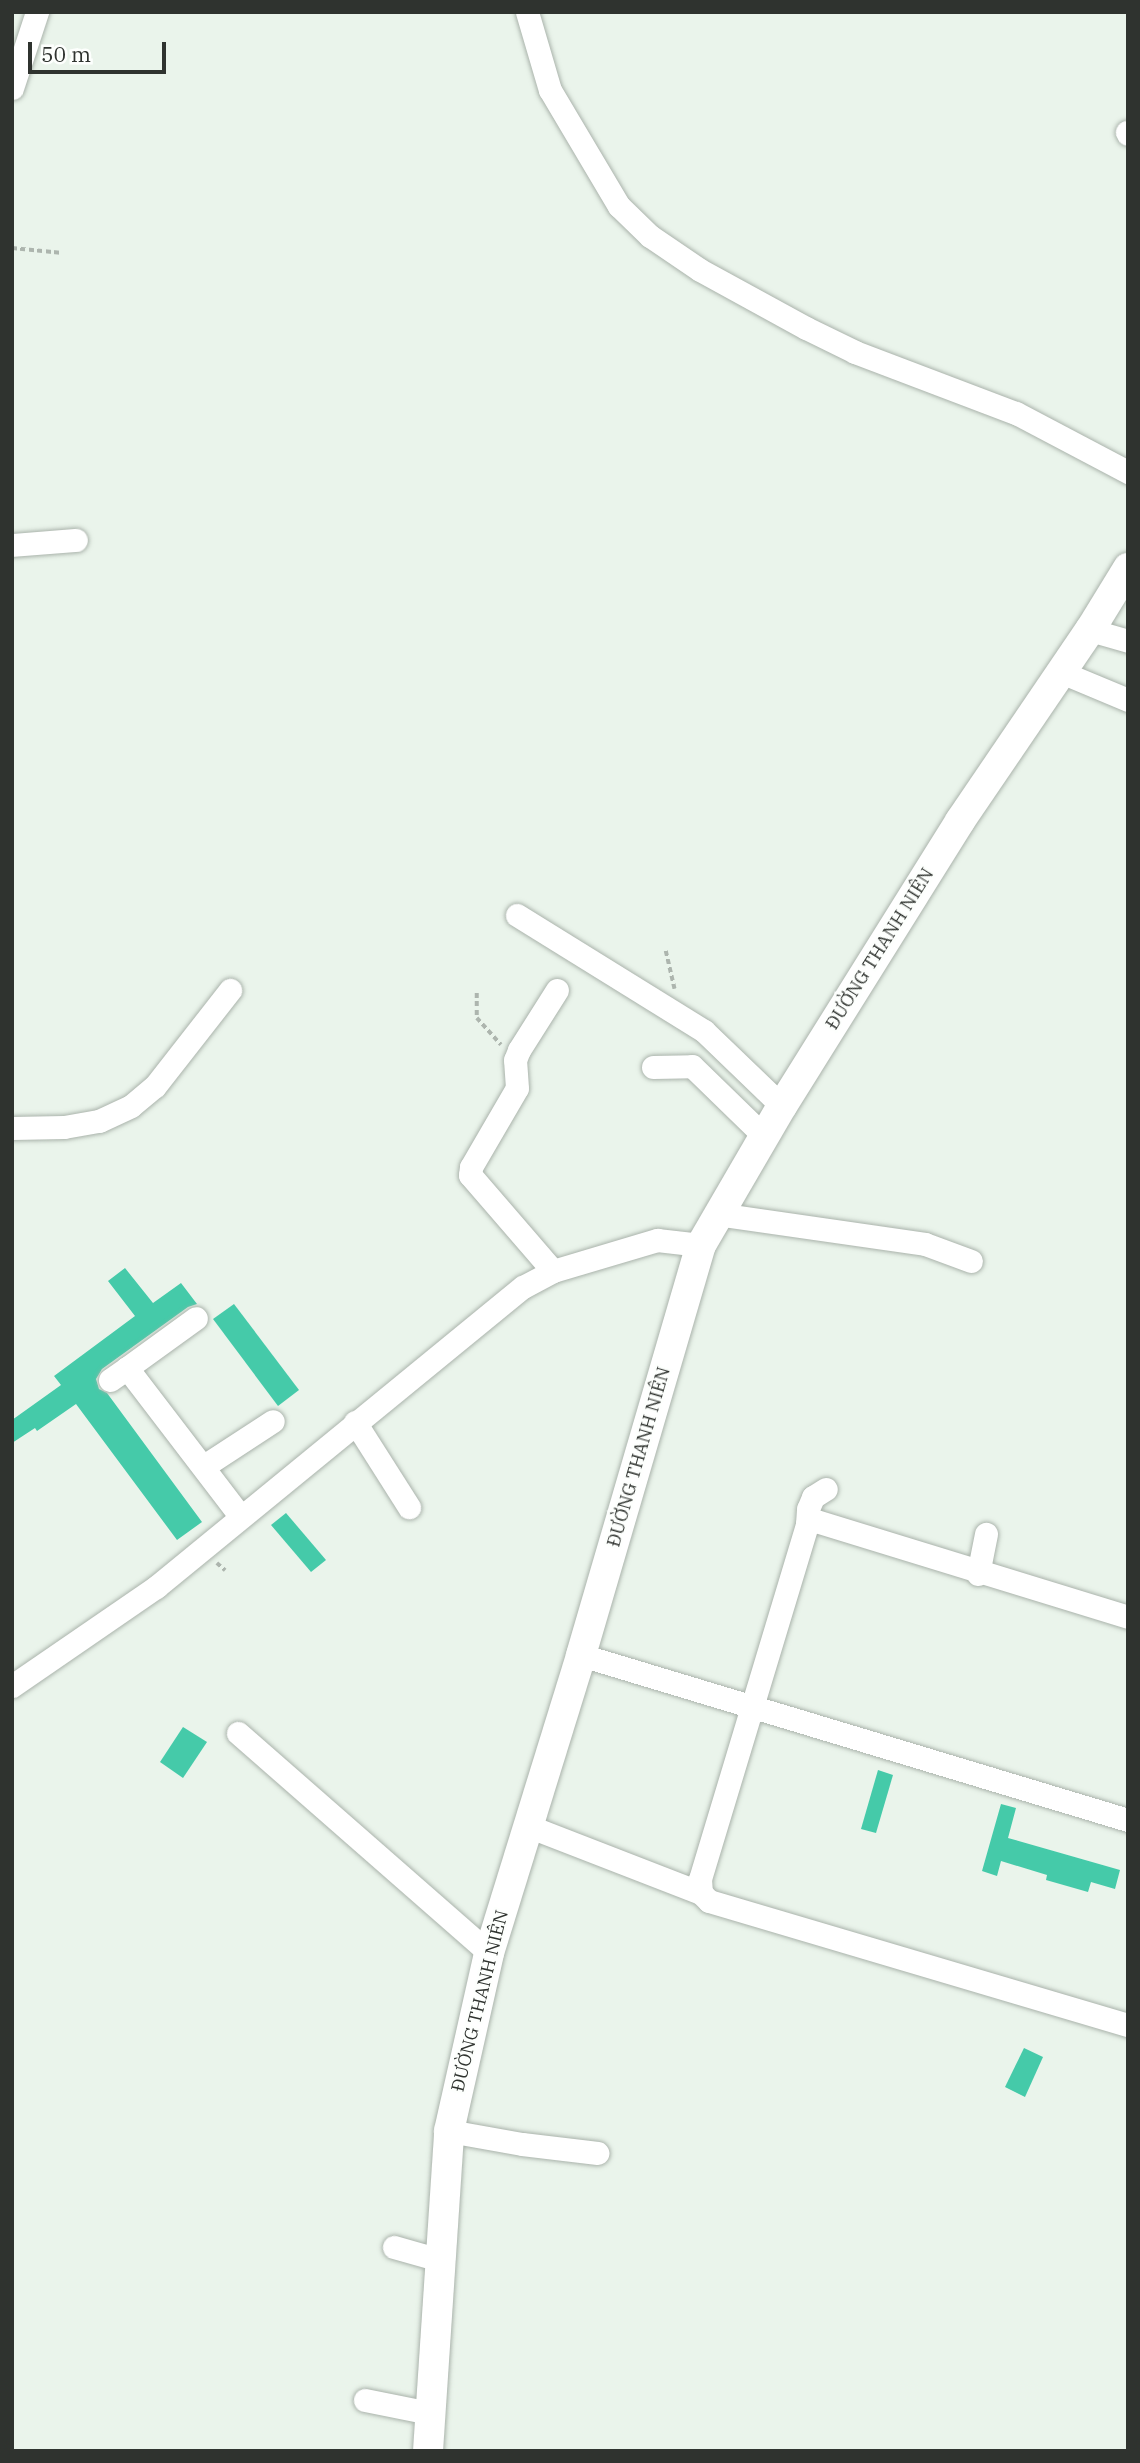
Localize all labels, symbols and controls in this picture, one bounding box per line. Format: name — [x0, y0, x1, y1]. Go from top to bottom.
scale bar — [32, 28, 170, 72]
text: 50 m — [41, 40, 91, 68]
street label: ĐƯỜNG THANH NIÊN — [821, 864, 939, 1034]
street label: ĐƯỜNG THANH NIÊN — [603, 1364, 675, 1550]
street label: ĐƯỜNG THANH NIÊN — [447, 1908, 513, 2094]

